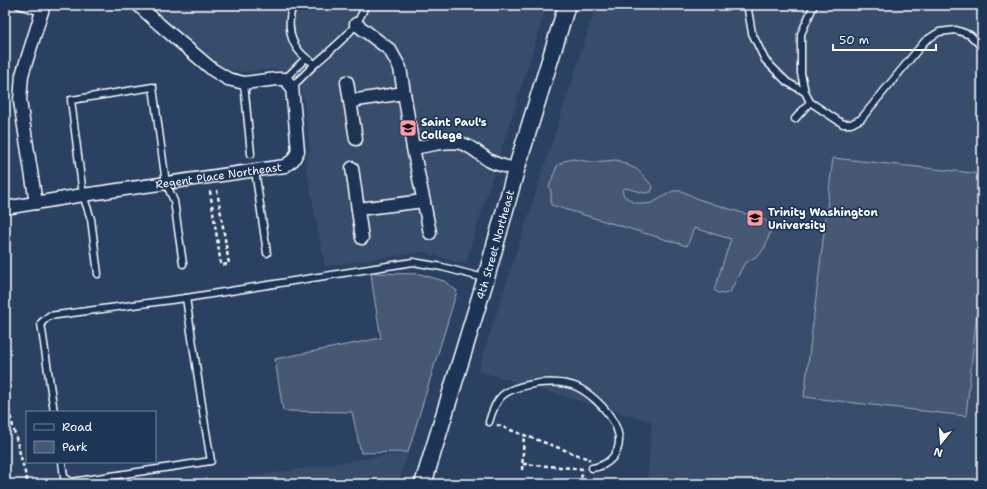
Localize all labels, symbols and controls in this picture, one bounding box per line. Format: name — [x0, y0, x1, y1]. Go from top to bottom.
scale bar — [833, 26, 936, 52]
text: 50 m — [839, 32, 869, 48]
place label: Saint Paul's College — [421, 115, 487, 143]
school or university icon: Saint Paul's College — [398, 118, 418, 138]
street label: Regent Place Northeast — [154, 159, 283, 192]
street label: 4th Street Northeast — [472, 188, 518, 301]
place label: Trinity Washington University — [768, 205, 878, 233]
school or university icon: Trinity Washington University — [745, 208, 765, 228]
legend — [26, 411, 156, 463]
text: Road — [62, 419, 93, 435]
north arrow — [921, 423, 961, 463]
text: Park — [62, 439, 88, 455]
text: N — [932, 444, 945, 461]

